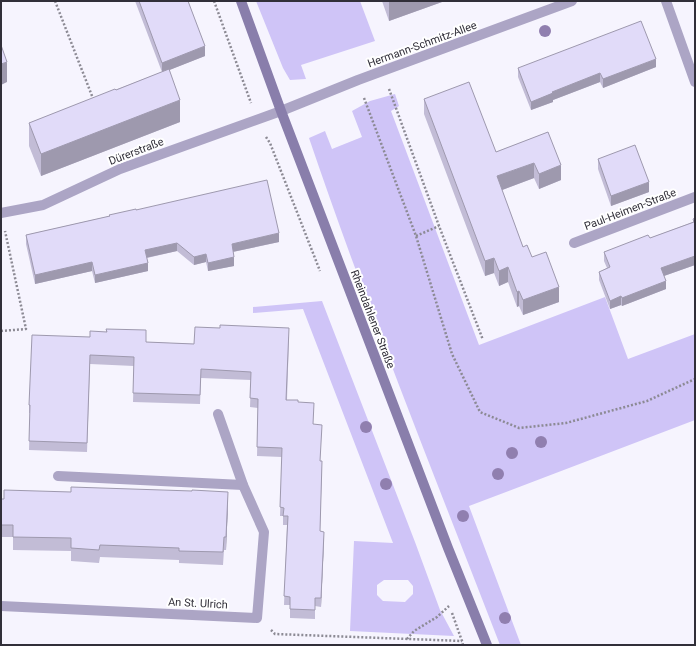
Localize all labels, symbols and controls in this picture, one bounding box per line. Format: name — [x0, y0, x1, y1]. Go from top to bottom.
street label: Hermann-Schmitz-Allee — [366, 19, 479, 70]
street label: Dürerstraße — [107, 135, 166, 168]
street label: Paul-Heimen-Straße — [582, 186, 678, 233]
street label: Rheindahlener Straße — [348, 268, 397, 370]
street label: An St. Ulrich — [168, 595, 228, 612]

